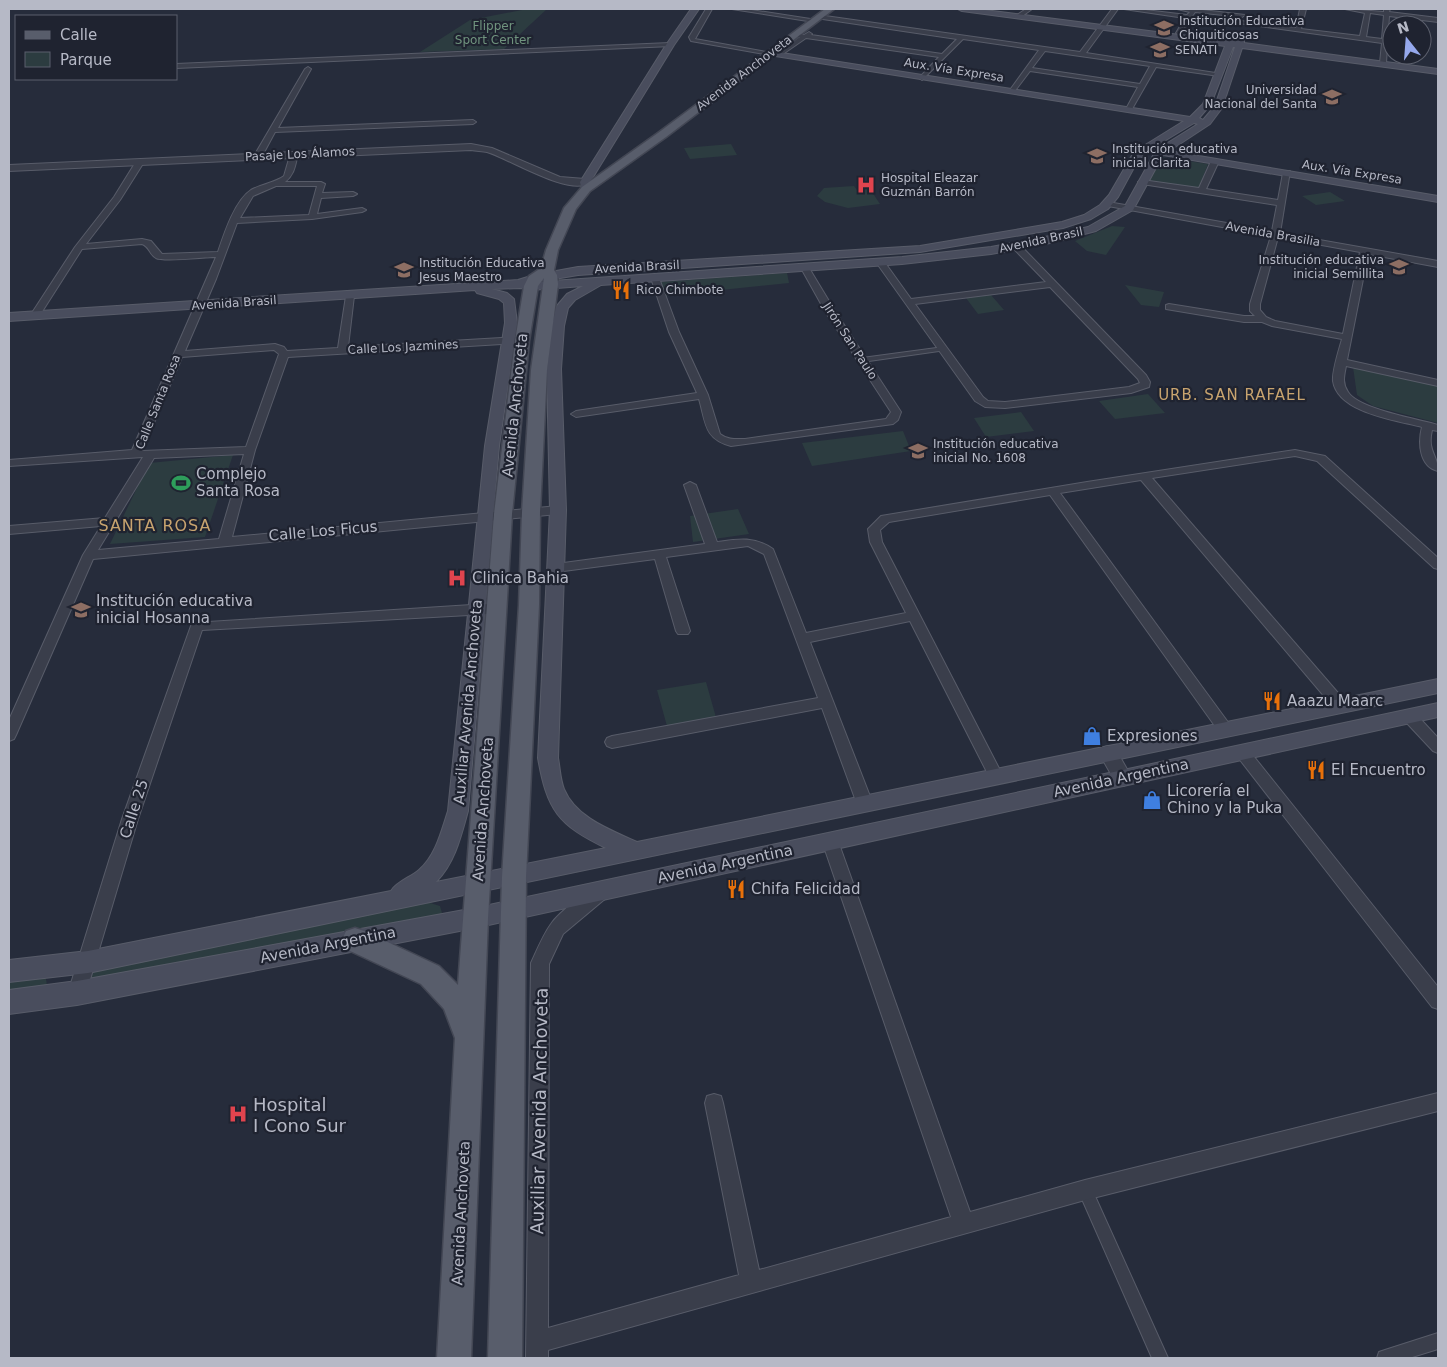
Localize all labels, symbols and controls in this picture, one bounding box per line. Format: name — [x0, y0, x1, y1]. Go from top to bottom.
place label: Institución Educativa Chiquiticosas — [1179, 14, 1305, 42]
legend — [15, 15, 178, 80]
north arrow — [1382, 15, 1432, 65]
school or university icon: Institución Educativa Chiquiticosas — [1153, 17, 1175, 39]
text: N — [1395, 18, 1411, 37]
park label: Flipper Sport Center — [455, 19, 531, 47]
text: Calle — [60, 26, 97, 44]
street label: Avenida Anchoveta — [694, 33, 794, 113]
school or university icon: SENATI — [1149, 39, 1171, 61]
place label: SENATI — [1175, 43, 1217, 57]
text: Parque — [60, 51, 112, 69]
street label: Aux. Vía Expresa — [903, 55, 1005, 85]
place label: Universidad Nacional del Santa — [1205, 83, 1317, 111]
school or university icon: Universidad Nacional del Santa — [1321, 86, 1343, 108]
place label: Institución educativa inicial Clarita — [1112, 142, 1238, 170]
street label: Pasaje Los Álamos — [245, 143, 355, 164]
school or university icon: Institución educativa inicial Clarita — [1086, 145, 1108, 167]
street label: Aux. Vía Expresa — [1301, 157, 1403, 187]
place label: Hospital Eleazar Guzmán Barrón — [881, 171, 978, 199]
hospital icon: Hospital Eleazar Guzmán Barrón — [855, 174, 877, 196]
street label: Avenida Brasilia — [1225, 219, 1321, 249]
street label: Avenida Brasil — [998, 224, 1084, 256]
place label: Institución educativa inicial Semillita — [1259, 253, 1384, 281]
place label: Institución Educativa Jesus Maestro — [418, 256, 545, 284]
school or university icon: Institución educativa inicial Semillita — [1388, 256, 1410, 278]
street label: Avenida Brasil — [594, 258, 680, 276]
school or university icon: Institución Educativa Jesus Maestro — [393, 259, 415, 281]
restaurant icon: Rico Chimbote — [610, 279, 632, 301]
place label: Rico Chimbote — [636, 283, 723, 297]
street label: Avenida Brasil — [191, 293, 277, 313]
street label: Jirón San Paulo — [819, 299, 880, 382]
street label: Avenida Anchoveta — [498, 332, 532, 478]
street label: Calle Los Jazmines — [347, 337, 459, 357]
street label: Calle Santa Rosa — [133, 353, 183, 451]
district label: URB. SAN RAFAEL — [1158, 386, 1306, 404]
place label: Institución educativa inicial No. 1608 — [933, 437, 1059, 465]
school or university icon: Institución educativa inicial No. 1608 — [907, 440, 929, 462]
place label: Complejo Santa Rosa — [196, 465, 280, 500]
sports icon: Complejo Santa Rosa — [170, 472, 192, 494]
district label: SANTA ROSA — [98, 516, 212, 535]
street label: Calle Los Ficus — [268, 517, 378, 545]
hospital icon: Clinica Bahia — [446, 567, 468, 589]
place label: Clinica Bahia — [472, 569, 569, 587]
place label: Institución educativa inicial Hosanna — [96, 592, 253, 627]
school or university icon: Institución educativa inicial Hosanna — [70, 599, 92, 621]
street label: Auxiliar Avenida Anchoveta — [450, 599, 486, 805]
restaurant icon: Aaazu Maarc — [1261, 690, 1283, 712]
place label: Aaazu Maarc — [1287, 692, 1383, 710]
shop icon: Expresiones — [1081, 725, 1103, 747]
place label: Expresiones — [1107, 727, 1198, 745]
street label: Avenida Anchoveta — [469, 736, 497, 882]
street label: Avenida Argentina — [1052, 755, 1190, 801]
restaurant icon: El Encuentro — [1305, 759, 1327, 781]
place label: El Encuentro — [1331, 761, 1426, 779]
street label: Calle 25 — [116, 777, 152, 841]
place label: Licorería el Chino y la Puka — [1167, 782, 1282, 817]
shop icon: Licorería el Chino y la Puka — [1141, 789, 1163, 811]
street label: Avenida Argentina — [656, 841, 794, 887]
restaurant icon: Chifa Felicidad — [725, 878, 747, 900]
place label: Chifa Felicidad — [751, 880, 860, 898]
street label: Avenida Argentina — [259, 923, 397, 967]
street label: Auxiliar Avenida Anchoveta — [526, 987, 552, 1235]
place label: Hospital I Cono Sur — [253, 1094, 347, 1136]
hospital icon: Hospital I Cono Sur — [227, 1103, 249, 1125]
street label: Avenida Anchoveta — [448, 1140, 474, 1286]

